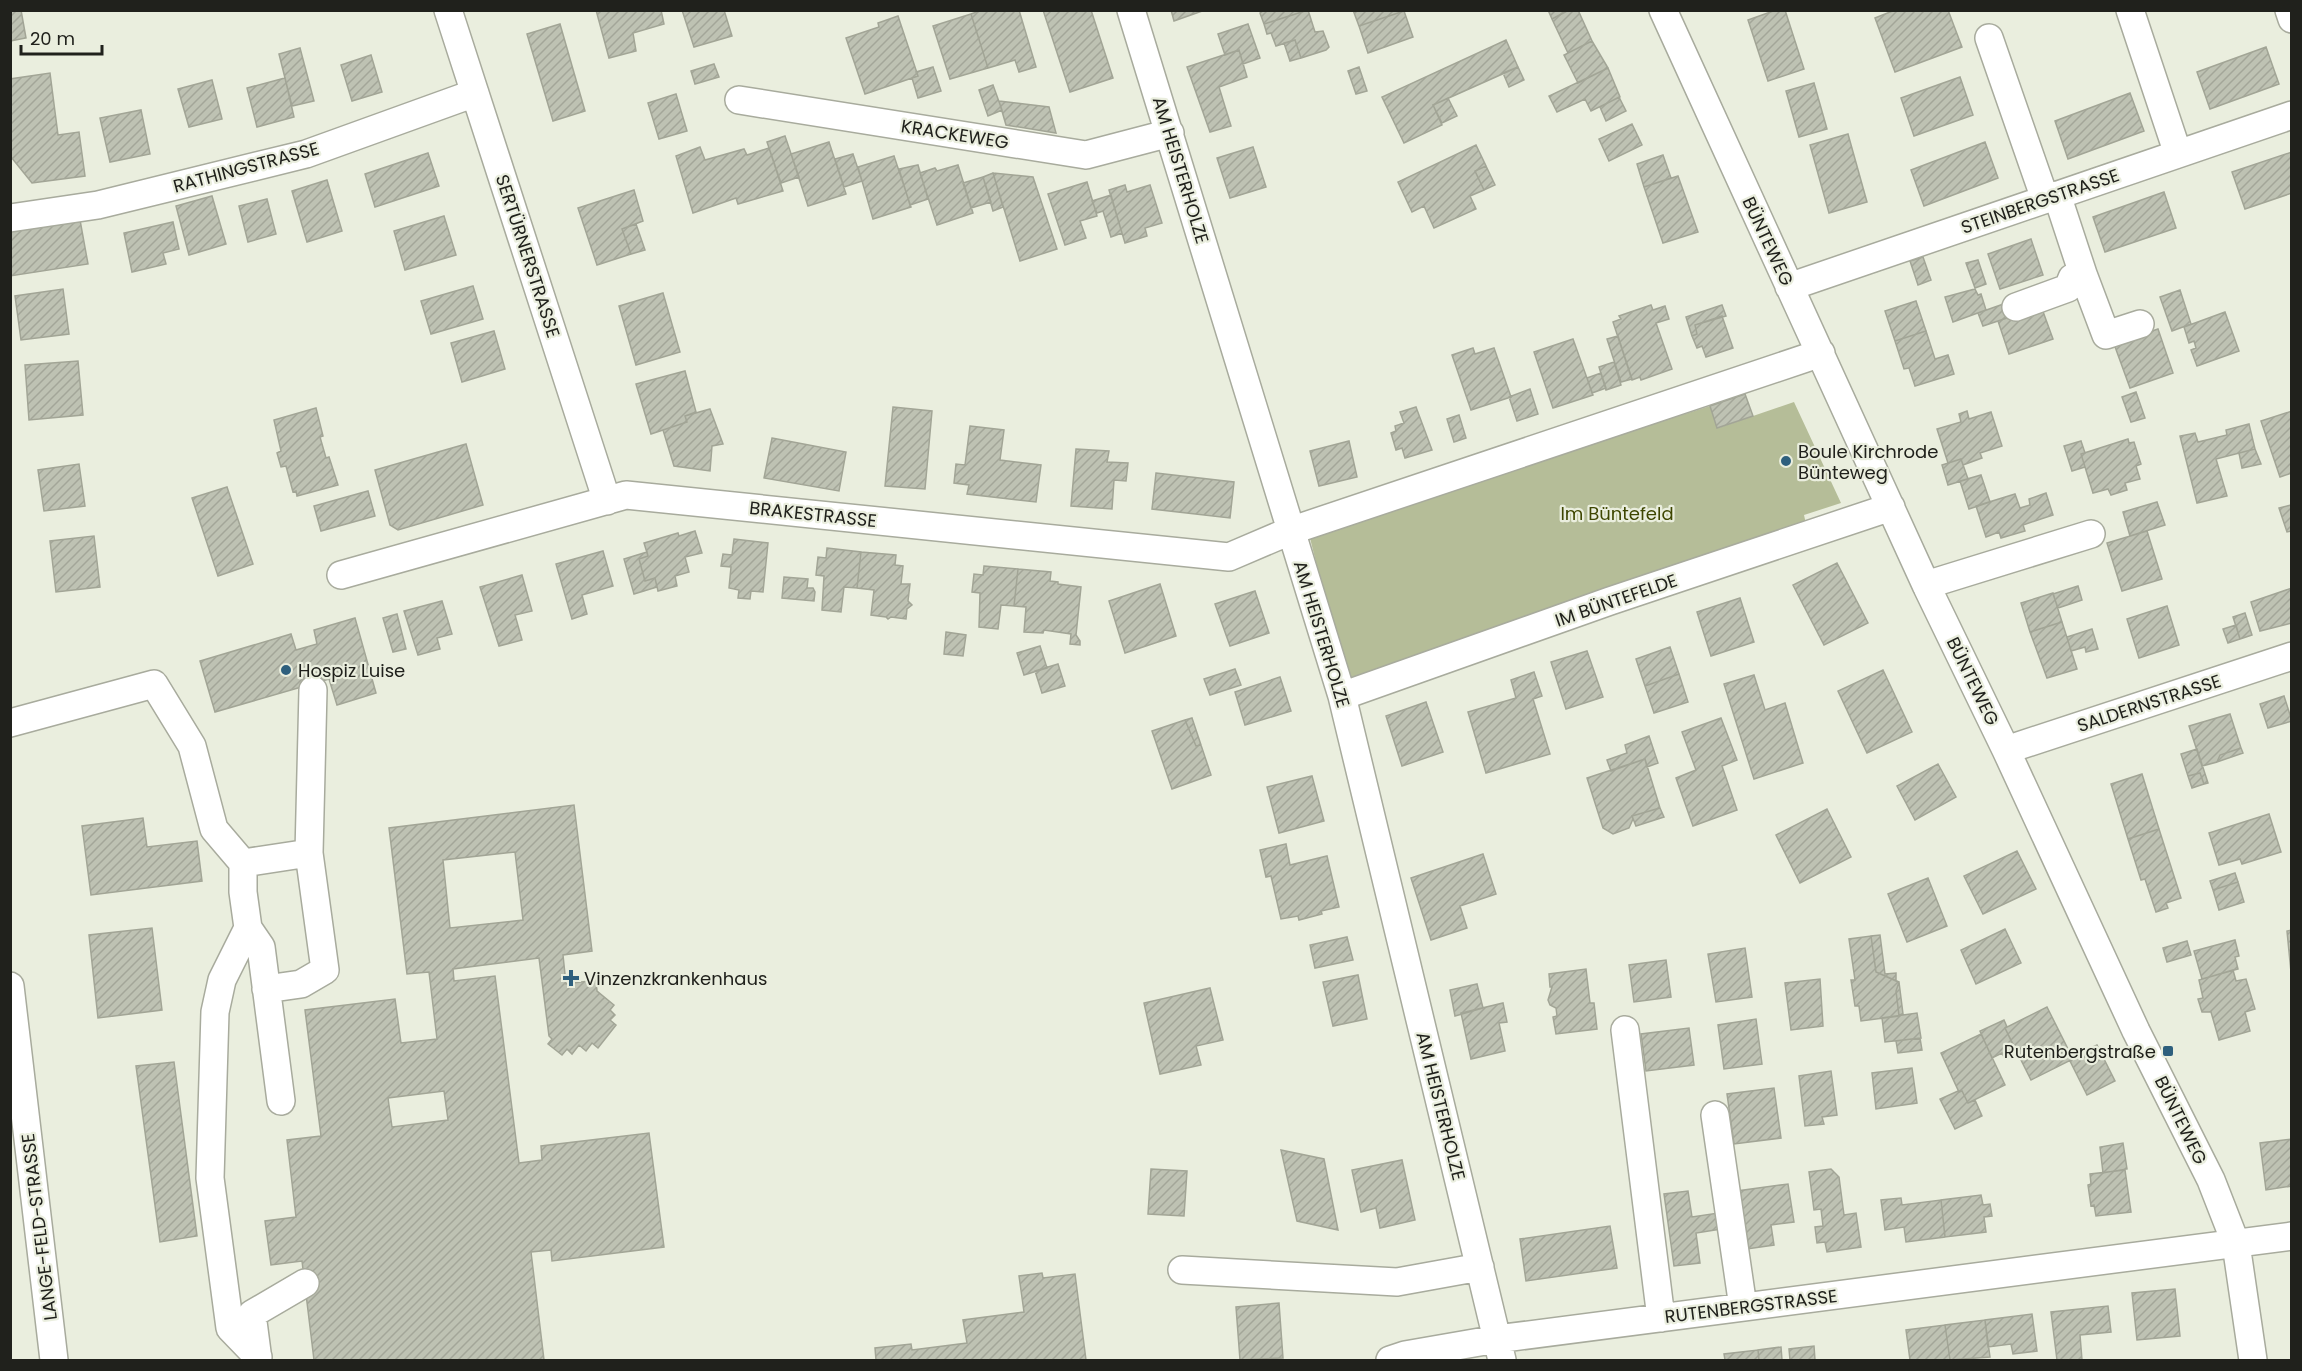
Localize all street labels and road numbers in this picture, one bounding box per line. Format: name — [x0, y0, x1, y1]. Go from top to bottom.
street label: AM HEISTERHOLZE — [1147, 93, 1215, 247]
street label: KRACKEWEG — [899, 113, 1011, 155]
street label: RATHINGSTRASSE — [170, 136, 322, 198]
street label: STEINBERGSTRASSE — [1958, 162, 2122, 240]
street label: SERTÜRNERSTRASSE — [490, 171, 566, 341]
street label: BÜNTEWEG — [1736, 192, 1800, 290]
street label: BRAKESTRASSE — [748, 495, 878, 533]
street label: AM HEISTERHOLZE — [1288, 557, 1356, 711]
street label: IM BÜNTEFELDE — [1552, 567, 1680, 633]
street label: BÜNTEWEG — [1941, 633, 2005, 729]
street label: SALDERNSTRASSE — [2074, 668, 2224, 738]
street label: AM HEISTERHOLZE — [1410, 1029, 1472, 1183]
street label: BÜNTEWEG — [2149, 1072, 2213, 1168]
street label: LANGE-FELD-STRASSE — [15, 1132, 63, 1322]
street label: RUTENBERGSTRASSE — [1663, 1283, 1839, 1329]

